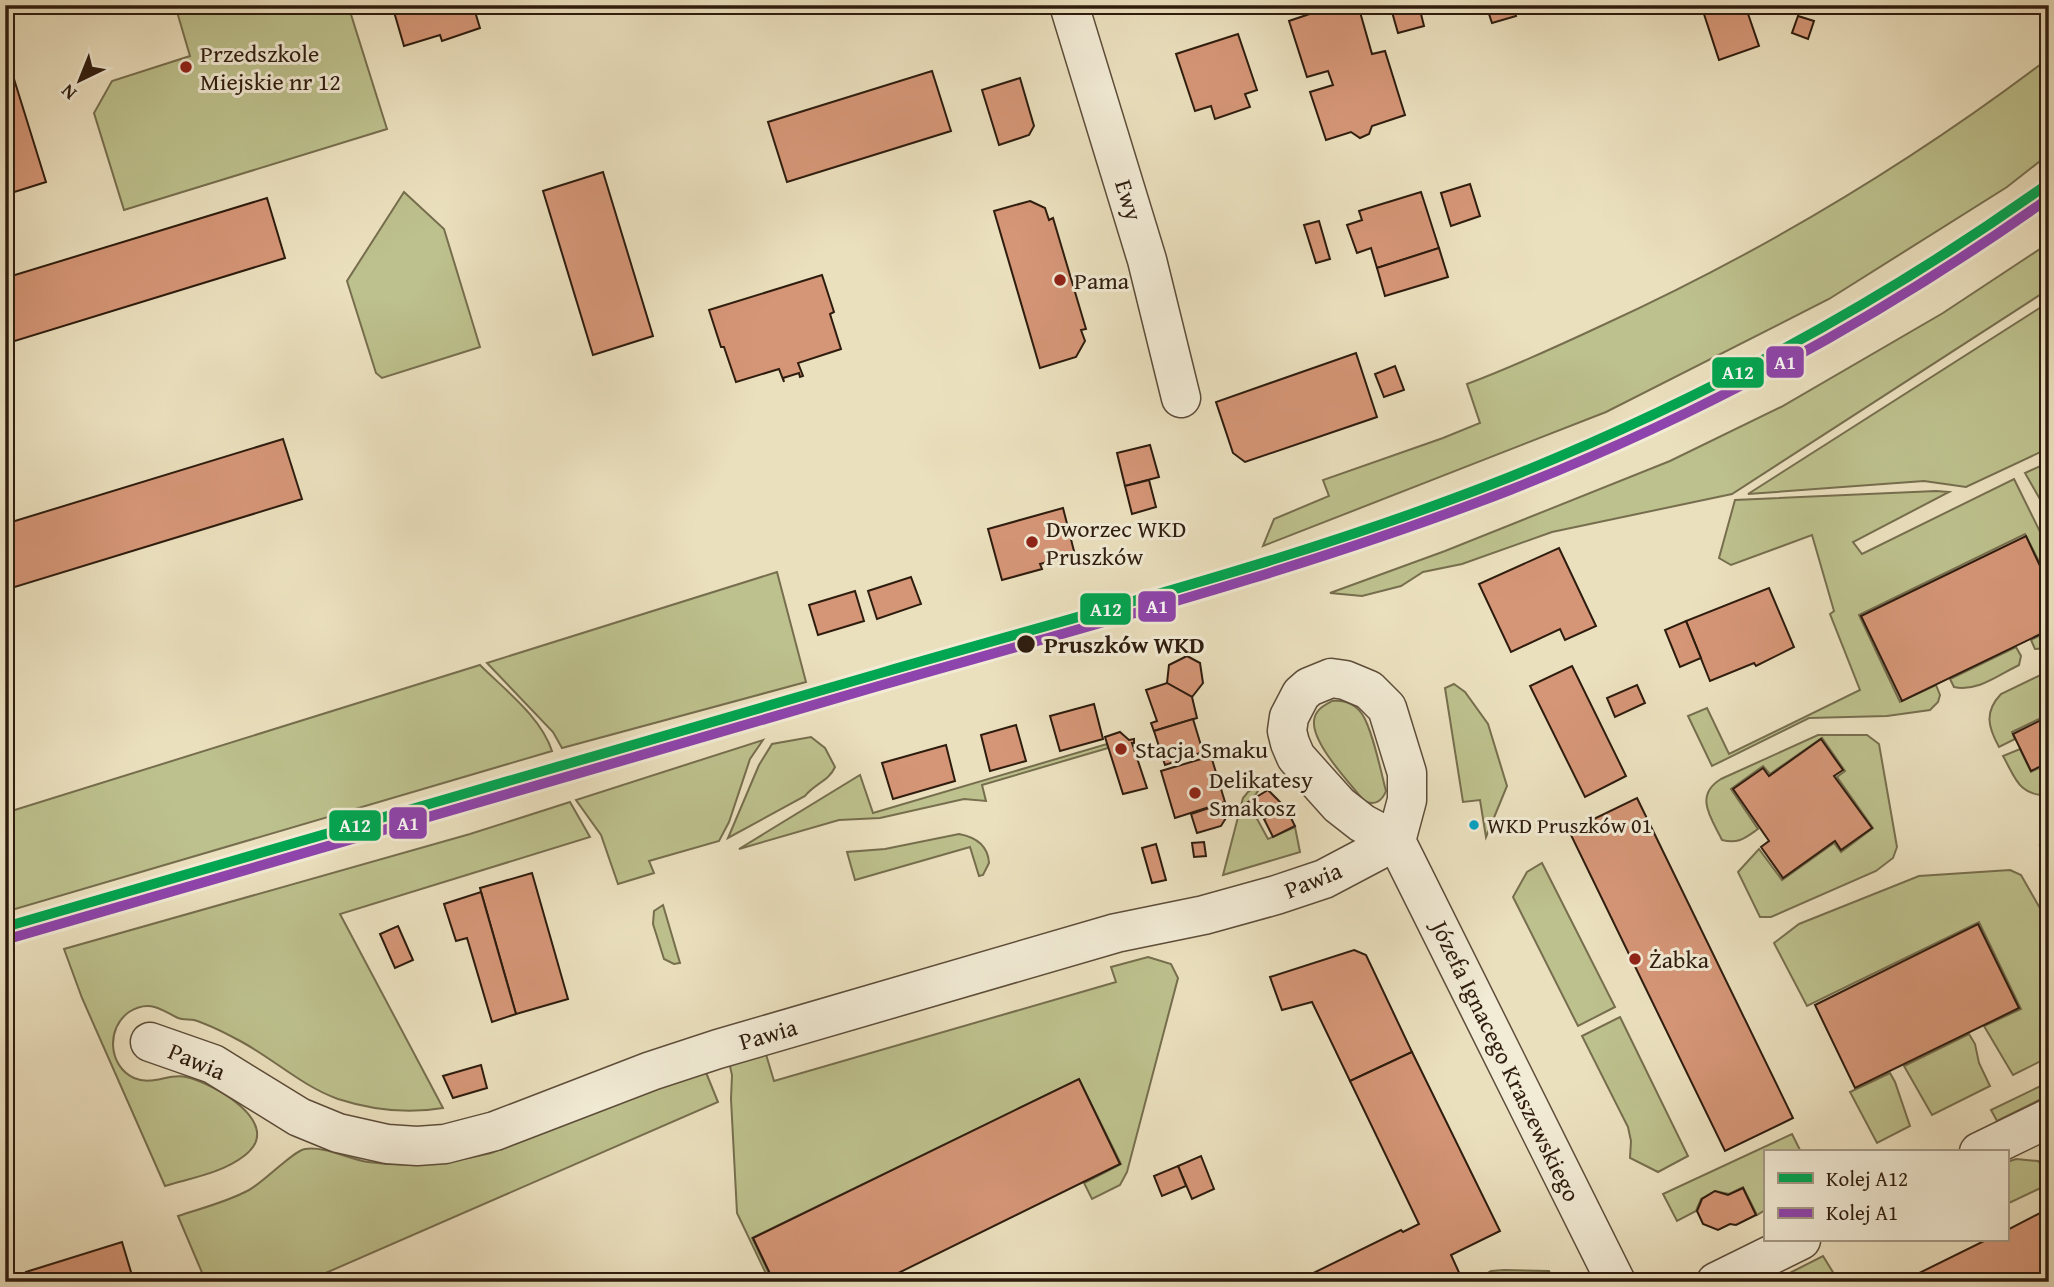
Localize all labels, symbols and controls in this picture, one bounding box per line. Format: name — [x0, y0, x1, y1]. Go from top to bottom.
place label: Przedszkole Miejskie nr 12 — [200, 36, 341, 99]
north arrow — [46, 46, 116, 116]
marker: Przedszkole Miejskie nr 12 — [178, 59, 194, 75]
text: N — [54, 78, 83, 107]
street label: Ewy — [1106, 175, 1152, 225]
place label: Pama — [1074, 263, 1130, 298]
marker: Pama — [1052, 272, 1068, 288]
line badge: A1 — [1765, 345, 1805, 379]
text: A1 — [1774, 348, 1796, 376]
line badge: A12 — [1711, 356, 1765, 389]
text: A12 — [1722, 358, 1754, 386]
place label: Dworzec WKD Pruszków — [1046, 511, 1186, 574]
marker: Dworzec WKD Pruszków — [1024, 534, 1040, 550]
line badge: A1 — [1137, 590, 1177, 623]
line badge: A12 — [1079, 592, 1132, 626]
text: A1 — [1146, 592, 1168, 620]
text: A12 — [1090, 595, 1122, 623]
place label: Pruszków WKD — [1044, 627, 1205, 662]
marker: Pruszków WKD — [1015, 633, 1037, 655]
place label: Stacja Smaku — [1135, 732, 1268, 767]
marker: Stacja Smaku — [1113, 741, 1129, 757]
place label: Delikatesy Smakosz — [1209, 762, 1313, 825]
marker: Delikatesy Smakosz — [1187, 785, 1203, 801]
line badge: A1 — [388, 806, 428, 840]
line badge: A12 — [328, 809, 382, 842]
text: A1 — [397, 809, 419, 837]
place label: WKD Pruszków 01 — [1487, 809, 1652, 841]
text: A12 — [339, 811, 371, 839]
marker: WKD Pruszków 01 — [1467, 818, 1481, 832]
street label: Pawia — [1279, 852, 1348, 907]
street label: Józefa Ignacego Kraszewskiego — [1421, 912, 1589, 1207]
place label: Żabka — [1649, 942, 1710, 977]
marker: Żabka — [1627, 951, 1643, 967]
street label: Pawia — [735, 1009, 802, 1059]
street label: Pawia — [163, 1033, 232, 1089]
legend — [1764, 1150, 2008, 1242]
text: Kolej A12 — [1826, 1163, 1908, 1194]
text: Kolej A1 — [1826, 1197, 1898, 1228]

